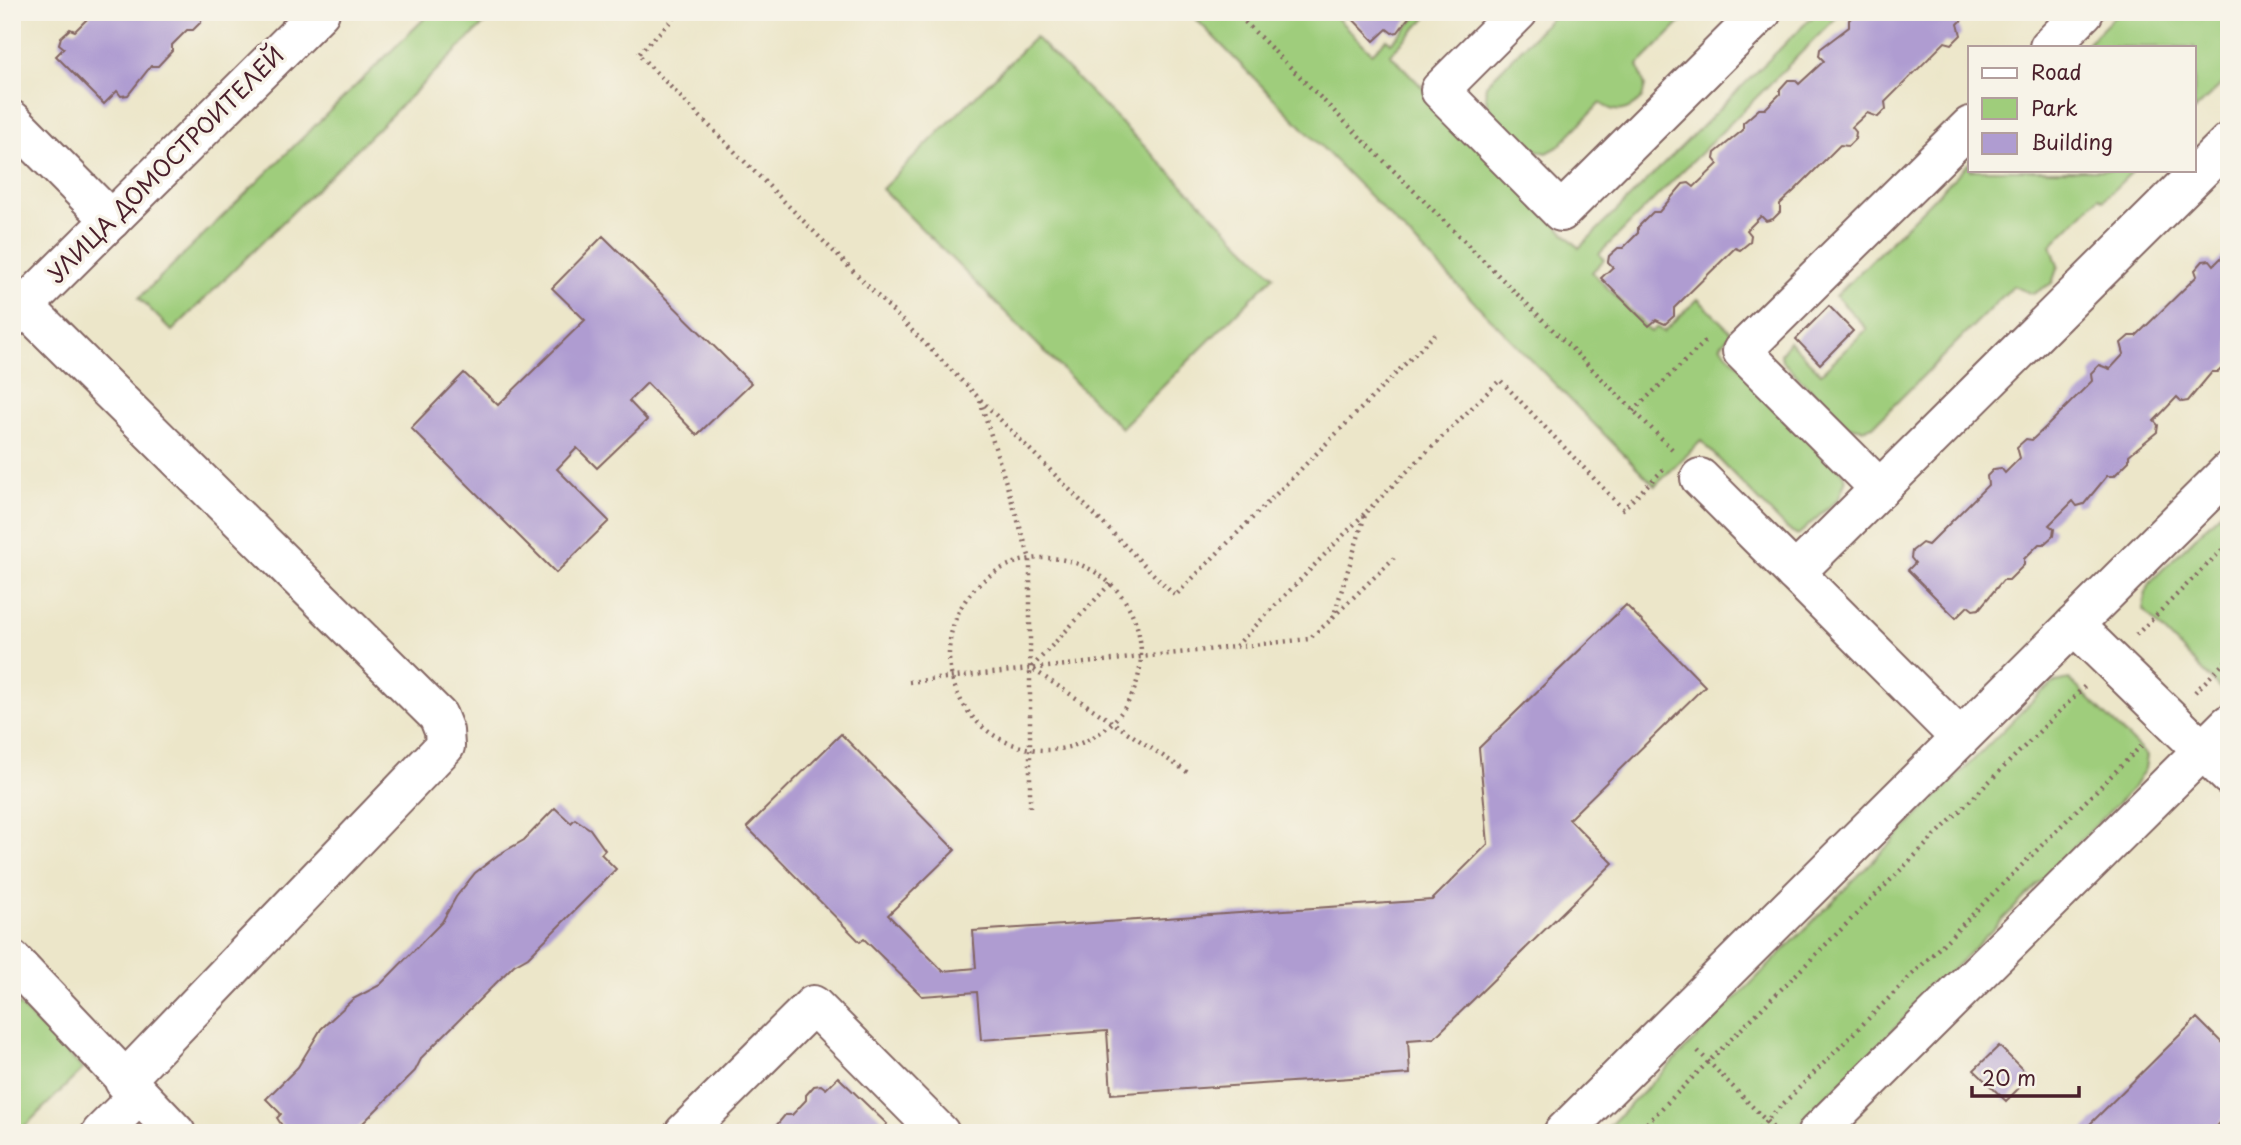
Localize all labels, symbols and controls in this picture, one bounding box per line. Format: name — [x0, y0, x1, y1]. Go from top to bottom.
street label: УЛИЦА ДОМОСТРОИТЕЛЕЙ — [39, 38, 291, 290]
legend — [1968, 46, 2196, 172]
text: Road — [2031, 55, 2082, 87]
text: Park — [2031, 91, 2078, 123]
text: Building — [2031, 125, 2113, 157]
scale bar — [1972, 1054, 2078, 1098]
text: 20 m — [1982, 1061, 2036, 1093]

